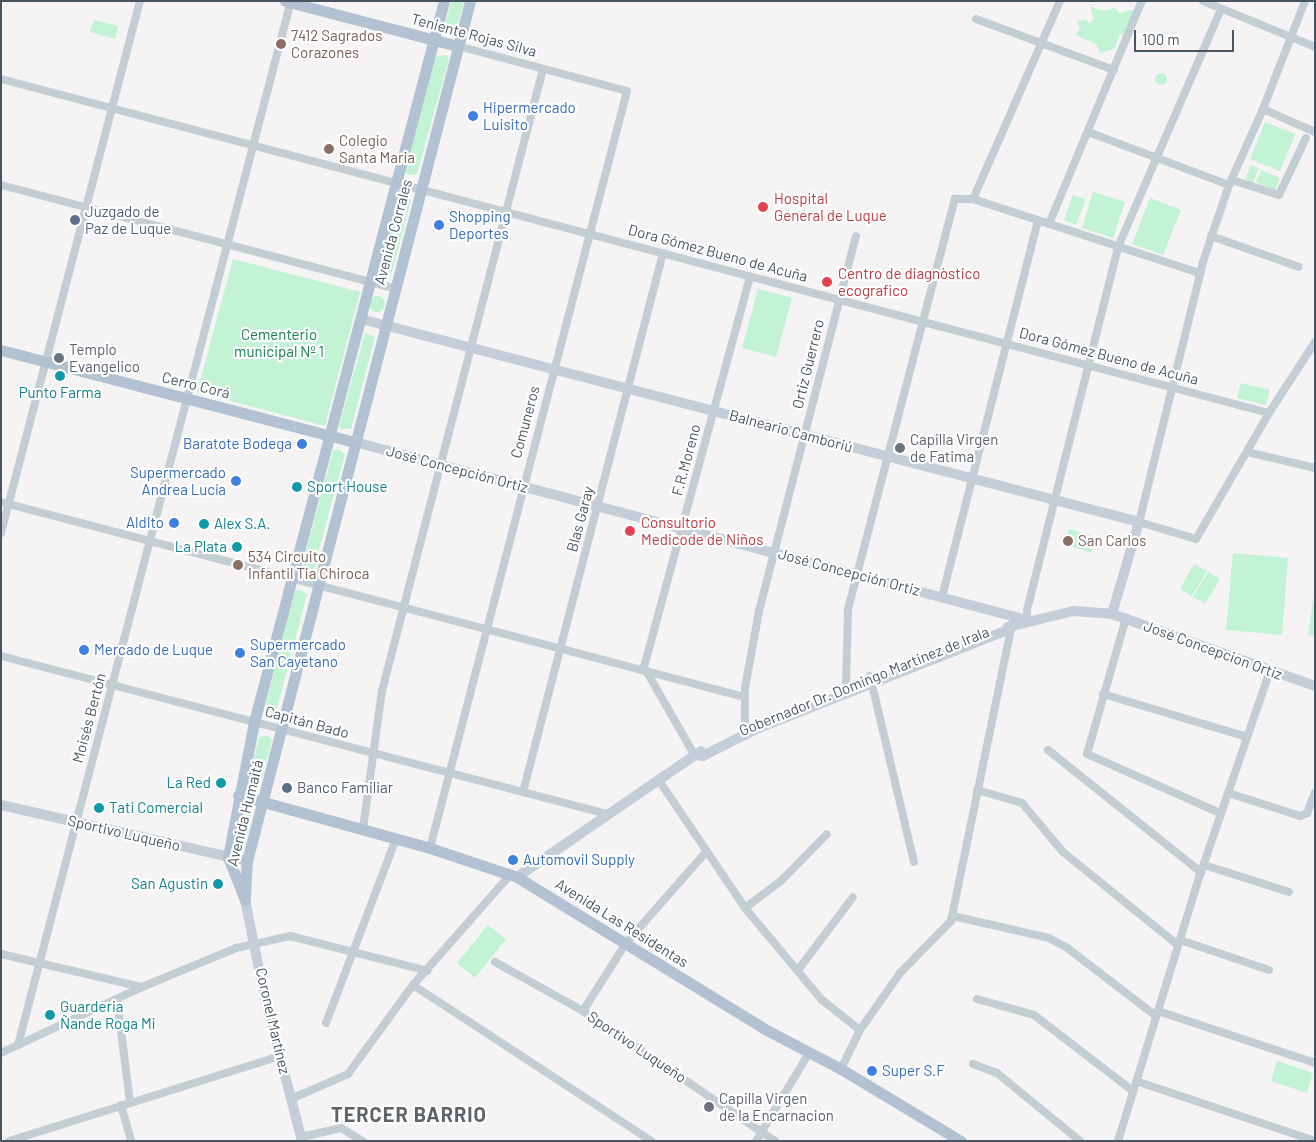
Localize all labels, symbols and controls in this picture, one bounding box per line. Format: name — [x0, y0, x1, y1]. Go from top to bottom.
street label: Teniente Rojas Silva — [409, 10, 539, 60]
scale bar — [1136, 20, 1236, 52]
place label: 7412 Sagrados Corazones — [291, 26, 382, 61]
text: 100 m — [1142, 30, 1180, 48]
marker: 7412 Sagrados Corazones — [275, 38, 287, 50]
place label: Hipermercado Luisito — [483, 98, 576, 133]
marker: Hipermercado Luisito — [467, 110, 479, 122]
place label: Colegio Santa Maria — [339, 131, 415, 166]
marker: Colegio Santa Maria — [323, 143, 335, 155]
street label: Avenida Corrales — [370, 177, 416, 287]
place label: Hospital General de Luque — [774, 189, 887, 224]
marker: Hospital General de Luque — [756, 200, 770, 214]
place label: Juzgado de Paz de Luque — [85, 202, 171, 237]
place label: Shopping Deportes — [449, 207, 510, 242]
marker: Juzgado de Paz de Luque — [69, 214, 81, 226]
marker: Shopping Deportes — [433, 219, 445, 231]
street label: Dora Gómez Bueno de Acuña — [626, 220, 810, 286]
place label: Centro de diagnòstico ecografico — [838, 264, 981, 299]
marker: Centro de diagnòstico ecografico — [820, 275, 834, 289]
street label: Ortiz Guerrero — [788, 317, 828, 411]
street label: Dora Gómez Bueno de Acuña — [1017, 323, 1201, 389]
park label: Cementerio municipal Nº 1 — [234, 325, 324, 360]
place label: Templo Evangelico — [69, 340, 140, 375]
marker: Templo Evangelico — [53, 352, 65, 364]
street label: Cerro Corá — [160, 368, 232, 402]
marker: Punto Farma — [54, 370, 66, 382]
place label: Punto Farma — [19, 384, 101, 402]
street label: Comuneros — [507, 384, 543, 460]
street label: Balneario Camboriú — [727, 406, 855, 456]
street label: F.R.Moreno — [668, 422, 704, 498]
place label: Capilla Virgen de Fatima — [910, 430, 998, 465]
place label: Baratote Bodega — [183, 435, 292, 453]
marker: Baratote Bodega — [296, 438, 308, 450]
street label: José Concepción Ortiz — [384, 441, 530, 497]
marker: Capilla Virgen de Fatima — [894, 442, 906, 454]
place label: Supermercado Andrea Lucía — [130, 463, 226, 498]
marker: Supermercado Andrea Lucía — [230, 475, 242, 487]
place label: Sport House — [307, 478, 387, 496]
marker: Sport House — [291, 481, 303, 493]
street label: Blas Garay — [563, 484, 597, 554]
place label: Consultorio Medicode de Niños — [641, 513, 763, 548]
place label: AldIto — [126, 514, 164, 532]
place label: Alex S.A. — [214, 515, 270, 533]
marker: AldIto — [168, 517, 180, 529]
marker: Alex S.A. — [198, 518, 210, 530]
marker: Consultorio Medicode de Niños — [623, 524, 637, 538]
place label: San Carlos — [1078, 532, 1146, 550]
marker: San Carlos — [1062, 535, 1074, 547]
place label: La Plata — [175, 538, 227, 556]
marker: La Plata — [231, 541, 243, 553]
street label: José Concepción Ortiz — [776, 544, 922, 600]
place label: 534 Circuito Infantil Tia Chiroca — [248, 547, 369, 582]
marker: 534 Circuito Infantil Tia Chiroca — [232, 559, 244, 571]
street label: José Concepcion Ortiz — [1141, 617, 1285, 683]
street label: Gobernador Dr. Domingo Martinez de Irala — [736, 622, 992, 740]
place label: Supermercado San Cayetano — [250, 635, 346, 670]
place label: Mercado de Luque — [94, 641, 213, 659]
marker: Mercado de Luque — [78, 644, 90, 656]
marker: Supermercado San Cayetano — [234, 647, 246, 659]
street label: Moisés Bertón — [68, 671, 110, 765]
street label: Capitán Bado — [263, 702, 351, 742]
street label: Avenida Humaitá — [223, 758, 267, 868]
place label: La Red — [166, 774, 211, 792]
marker: La Red — [215, 777, 227, 789]
place label: Banco Familiar — [297, 779, 393, 797]
marker: Banco Familiar — [281, 782, 293, 794]
place label: Tati Comercial — [109, 799, 203, 817]
marker: Tati Comercial — [93, 802, 105, 814]
street label: Sportivo Luqueño — [66, 811, 182, 855]
place label: Automovil Supply — [523, 851, 635, 869]
marker: Automovil Supply — [507, 854, 519, 866]
place label: San Agustin — [131, 875, 208, 893]
street label: Avenida Las Residentas — [552, 875, 692, 971]
marker: San Agustin — [212, 878, 224, 890]
street label: Coronel Martínez — [252, 966, 294, 1076]
place label: Guarderia Ñande Roga Mi — [60, 997, 156, 1032]
street label: Sportivo Luqueño — [584, 1007, 690, 1087]
marker: Guarderia Ñande Roga Mi — [44, 1009, 56, 1021]
place label: Super S.F — [882, 1062, 945, 1080]
marker: Super S.F — [866, 1065, 878, 1077]
place label: Capilla Virgen de la Encarnacion — [719, 1089, 834, 1124]
marker: Capilla Virgen de la Encarnacion — [703, 1101, 715, 1113]
district label: TERCER BARRIO — [329, 1102, 489, 1126]

